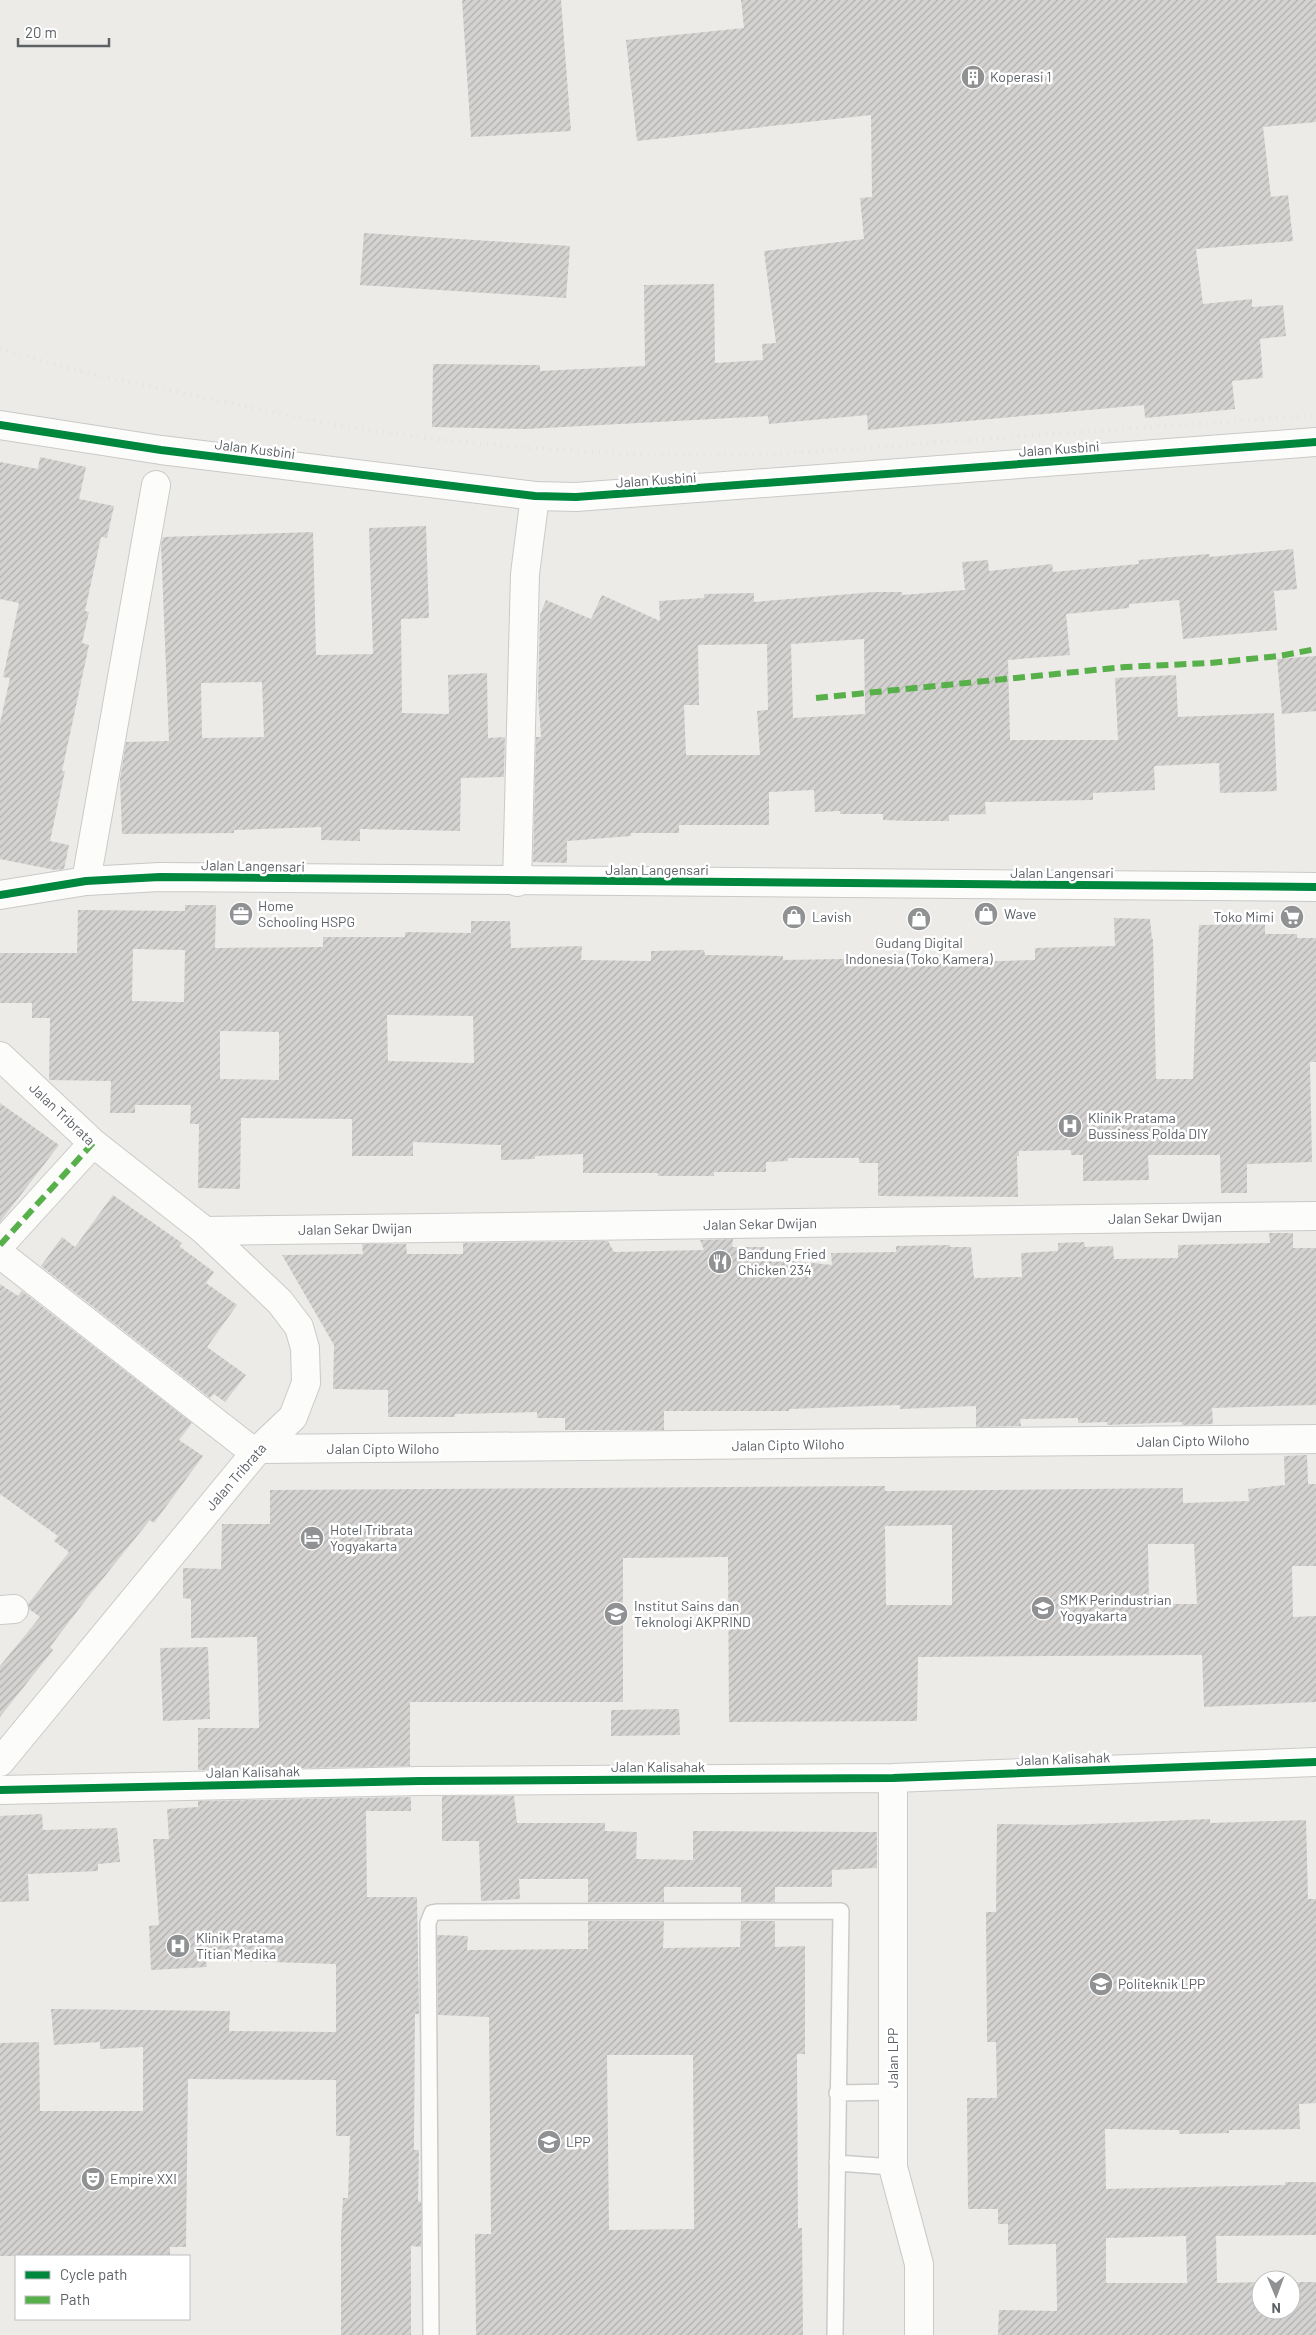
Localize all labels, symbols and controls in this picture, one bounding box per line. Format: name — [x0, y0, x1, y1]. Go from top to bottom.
scale bar — [18, 15, 109, 47]
text: 20 m — [25, 23, 57, 41]
building icon: Koperasi 1 — [960, 64, 986, 90]
place label: Koperasi 1 — [990, 68, 1051, 85]
street label: Jalan Kusbini — [214, 435, 296, 462]
street label: Jalan Kusbini — [1018, 437, 1100, 460]
street label: Jalan Kusbini — [615, 468, 697, 491]
street label: Jalan Langensari — [201, 856, 305, 875]
street label: Jalan Langensari — [605, 861, 709, 878]
street label: Jalan Langensari — [1010, 864, 1114, 881]
place label: Home Schooling HSPG — [258, 897, 355, 930]
office icon: Home Schooling HSPG — [228, 901, 254, 927]
shop icon: Wave — [973, 901, 999, 927]
shop icon: Lavish — [781, 904, 807, 930]
supermarket icon: Toko Mimi — [1279, 904, 1305, 930]
place label: Wave — [1004, 905, 1037, 922]
shop icon: Gudang Digital Indonesia (Toko Kamera) — [906, 906, 932, 932]
place label: Lavish — [812, 908, 852, 925]
place label: Toko Mimi — [1213, 908, 1274, 925]
place label: Gudang Digital Indonesia (Toko Kamera) — [845, 934, 993, 967]
street label: Jalan Tribrata — [26, 1079, 99, 1148]
place label: Klinik Pratama Bussiness Polda DIY — [1088, 1109, 1209, 1142]
hospital icon: Klinik Pratama Bussiness Polda DIY — [1057, 1113, 1083, 1139]
street label: Jalan Sekar Dwijan — [1108, 1208, 1222, 1227]
street label: Jalan Sekar Dwijan — [703, 1214, 817, 1233]
street label: Jalan Sekar Dwijan — [298, 1219, 412, 1238]
place label: Bandung Fried Chicken 234 — [738, 1245, 826, 1278]
restaurant icon: Bandung Fried Chicken 234 — [707, 1249, 733, 1275]
street label: Jalan Cipto Wiloho — [1136, 1431, 1250, 1450]
street label: Jalan Cipto Wiloho — [731, 1435, 845, 1454]
street label: Jalan Tribrata — [202, 1439, 270, 1514]
street label: Jalan Cipto Wiloho — [327, 1440, 439, 1457]
place label: Hotel Tribrata Yogyakarta — [330, 1521, 413, 1554]
hotel icon: Hotel Tribrata Yogyakarta — [299, 1525, 325, 1551]
place label: SMK Perindustrian Yogyakarta — [1060, 1591, 1171, 1624]
school or university icon: SMK Perindustrian Yogyakarta — [1030, 1595, 1056, 1621]
place label: Institut Sains dan Teknologi AKPRIND — [634, 1597, 751, 1630]
school or university icon: Institut Sains dan Teknologi AKPRIND — [603, 1601, 629, 1627]
street label: Jalan Kalisahak — [1016, 1748, 1110, 1769]
street label: Jalan Kalisahak — [611, 1758, 705, 1775]
street label: Jalan Kalisahak — [206, 1762, 300, 1781]
place label: Klinik Pratama Titian Medika — [196, 1929, 284, 1962]
hospital icon: Klinik Pratama Titian Medika — [165, 1933, 191, 1959]
school or university icon: Politeknik LPP — [1088, 1971, 1114, 1997]
place label: Politeknik LPP — [1118, 1975, 1205, 1992]
street label: Jalan LPP — [884, 2028, 901, 2088]
school or university icon: LPP — [536, 2129, 562, 2155]
place label: LPP — [566, 2133, 591, 2150]
theatre icon: Empire XXI — [80, 2166, 106, 2192]
place label: Empire XXI — [110, 2170, 177, 2187]
legend — [15, 2255, 190, 2320]
text: Cycle path — [60, 2265, 127, 2283]
north arrow — [1251, 2270, 1301, 2320]
text: Path — [60, 2290, 90, 2308]
text: N — [1271, 2300, 1281, 2317]

